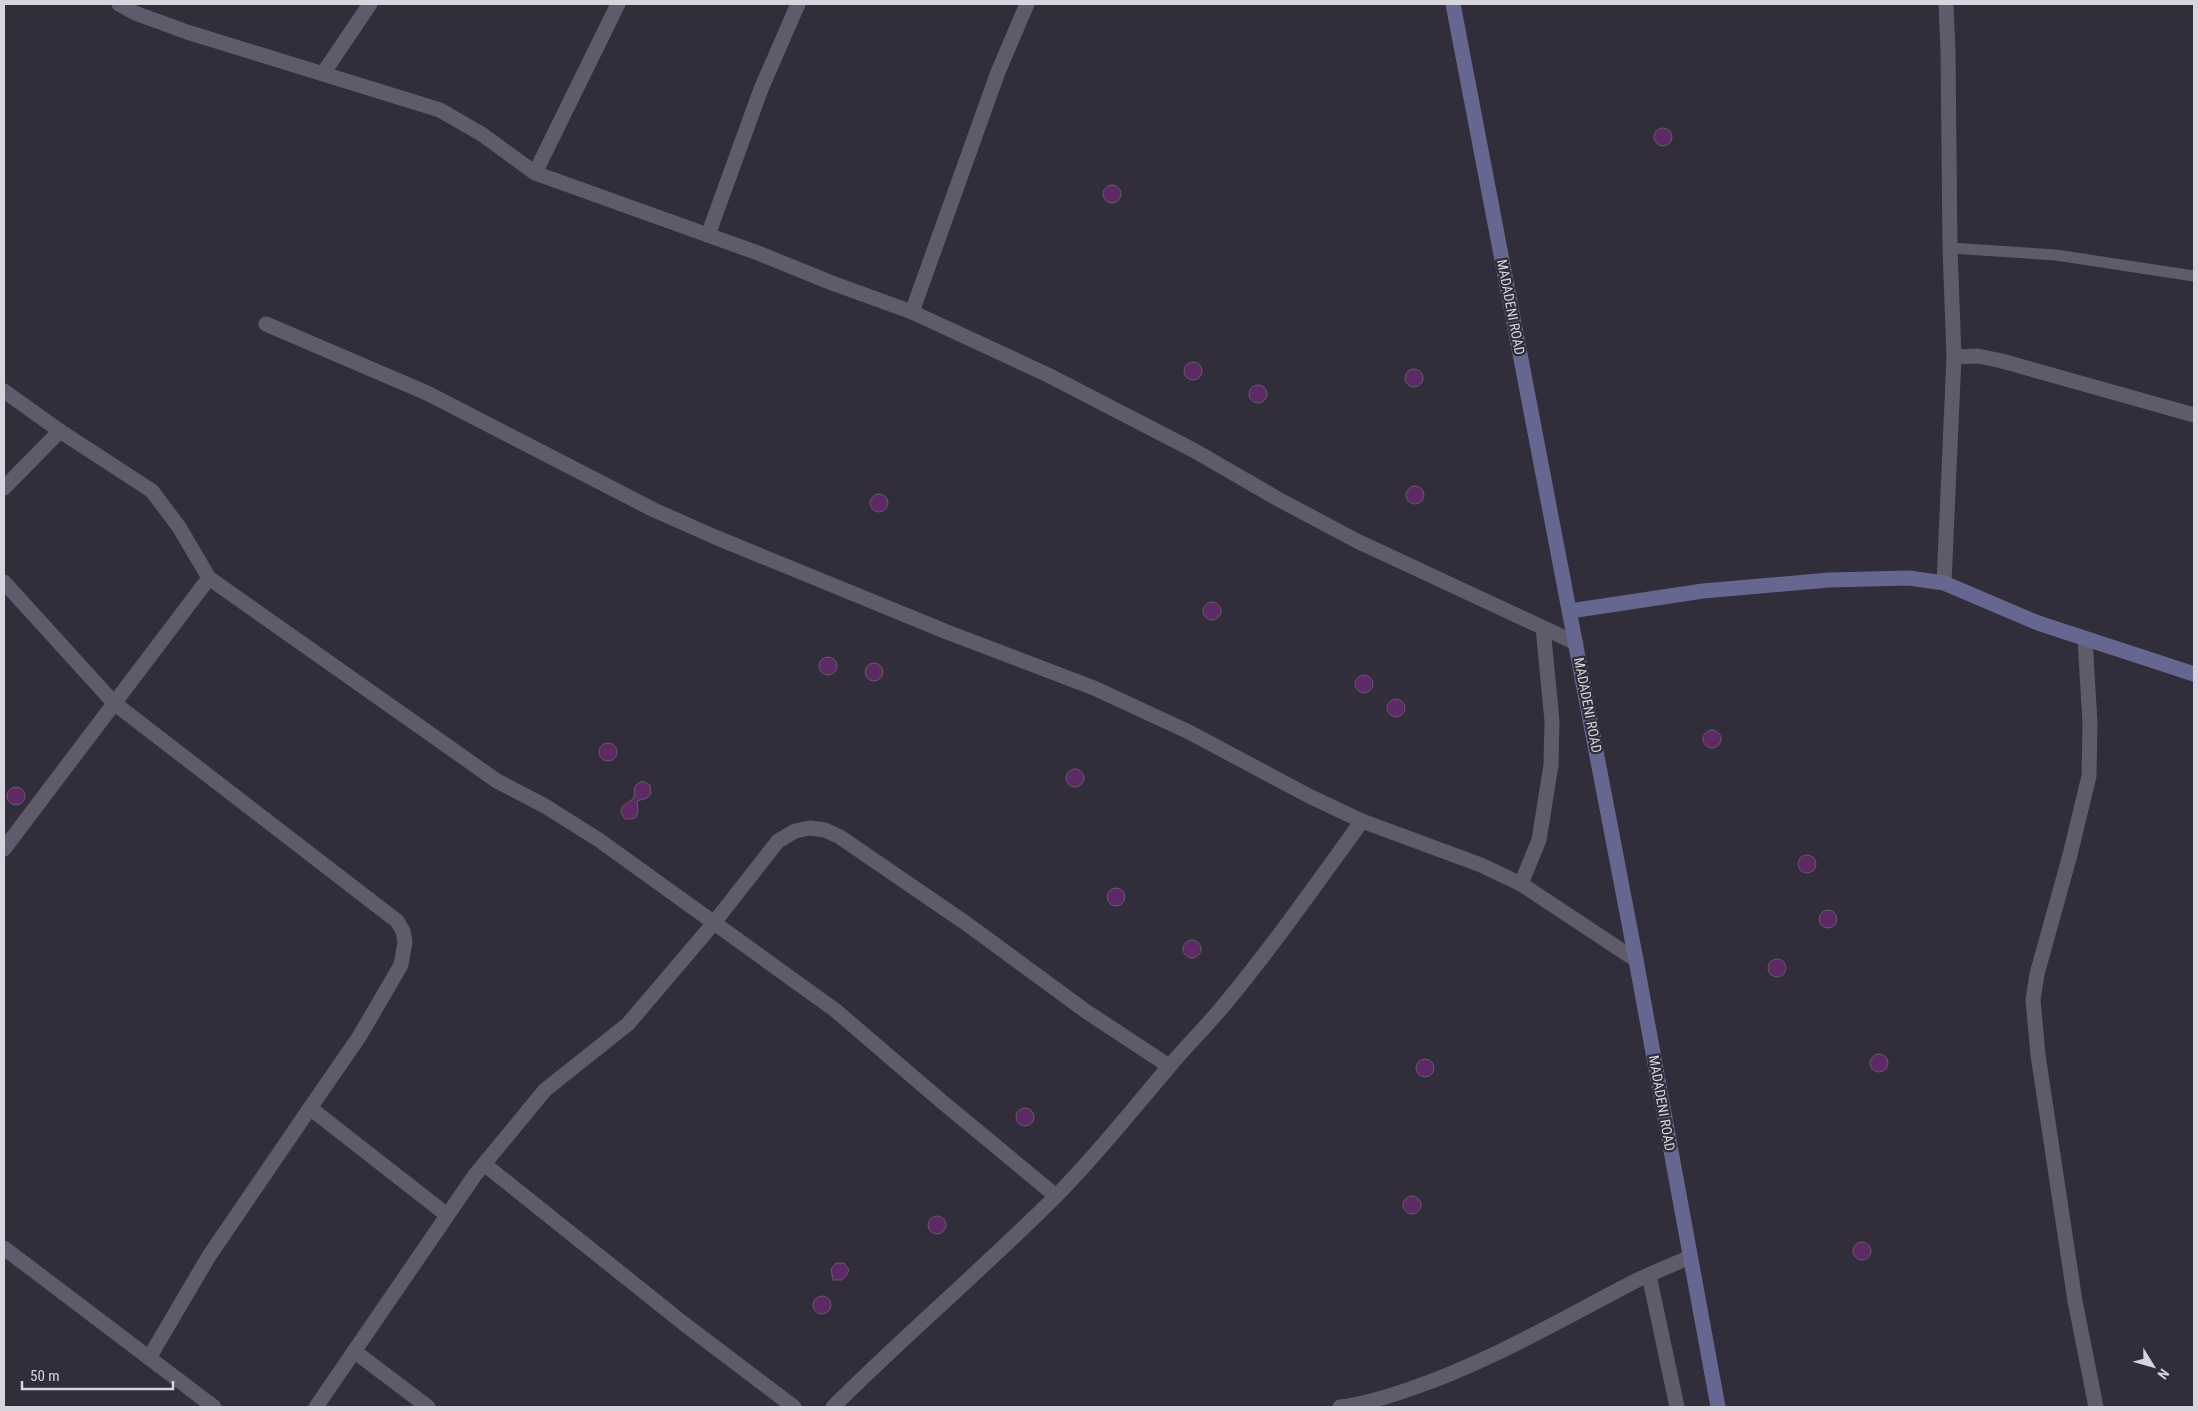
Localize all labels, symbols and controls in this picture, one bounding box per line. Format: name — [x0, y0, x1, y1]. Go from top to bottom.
street label: MADADENI ROAD — [1494, 258, 1528, 356]
street label: MADADENI ROAD — [1571, 656, 1605, 754]
street label: MADADENI ROAD — [1646, 1054, 1678, 1152]
north arrow — [2128, 1341, 2178, 1391]
scale bar — [22, 1358, 174, 1390]
text: N — [2154, 1366, 2172, 1382]
text: 50 m — [30, 1367, 60, 1385]

